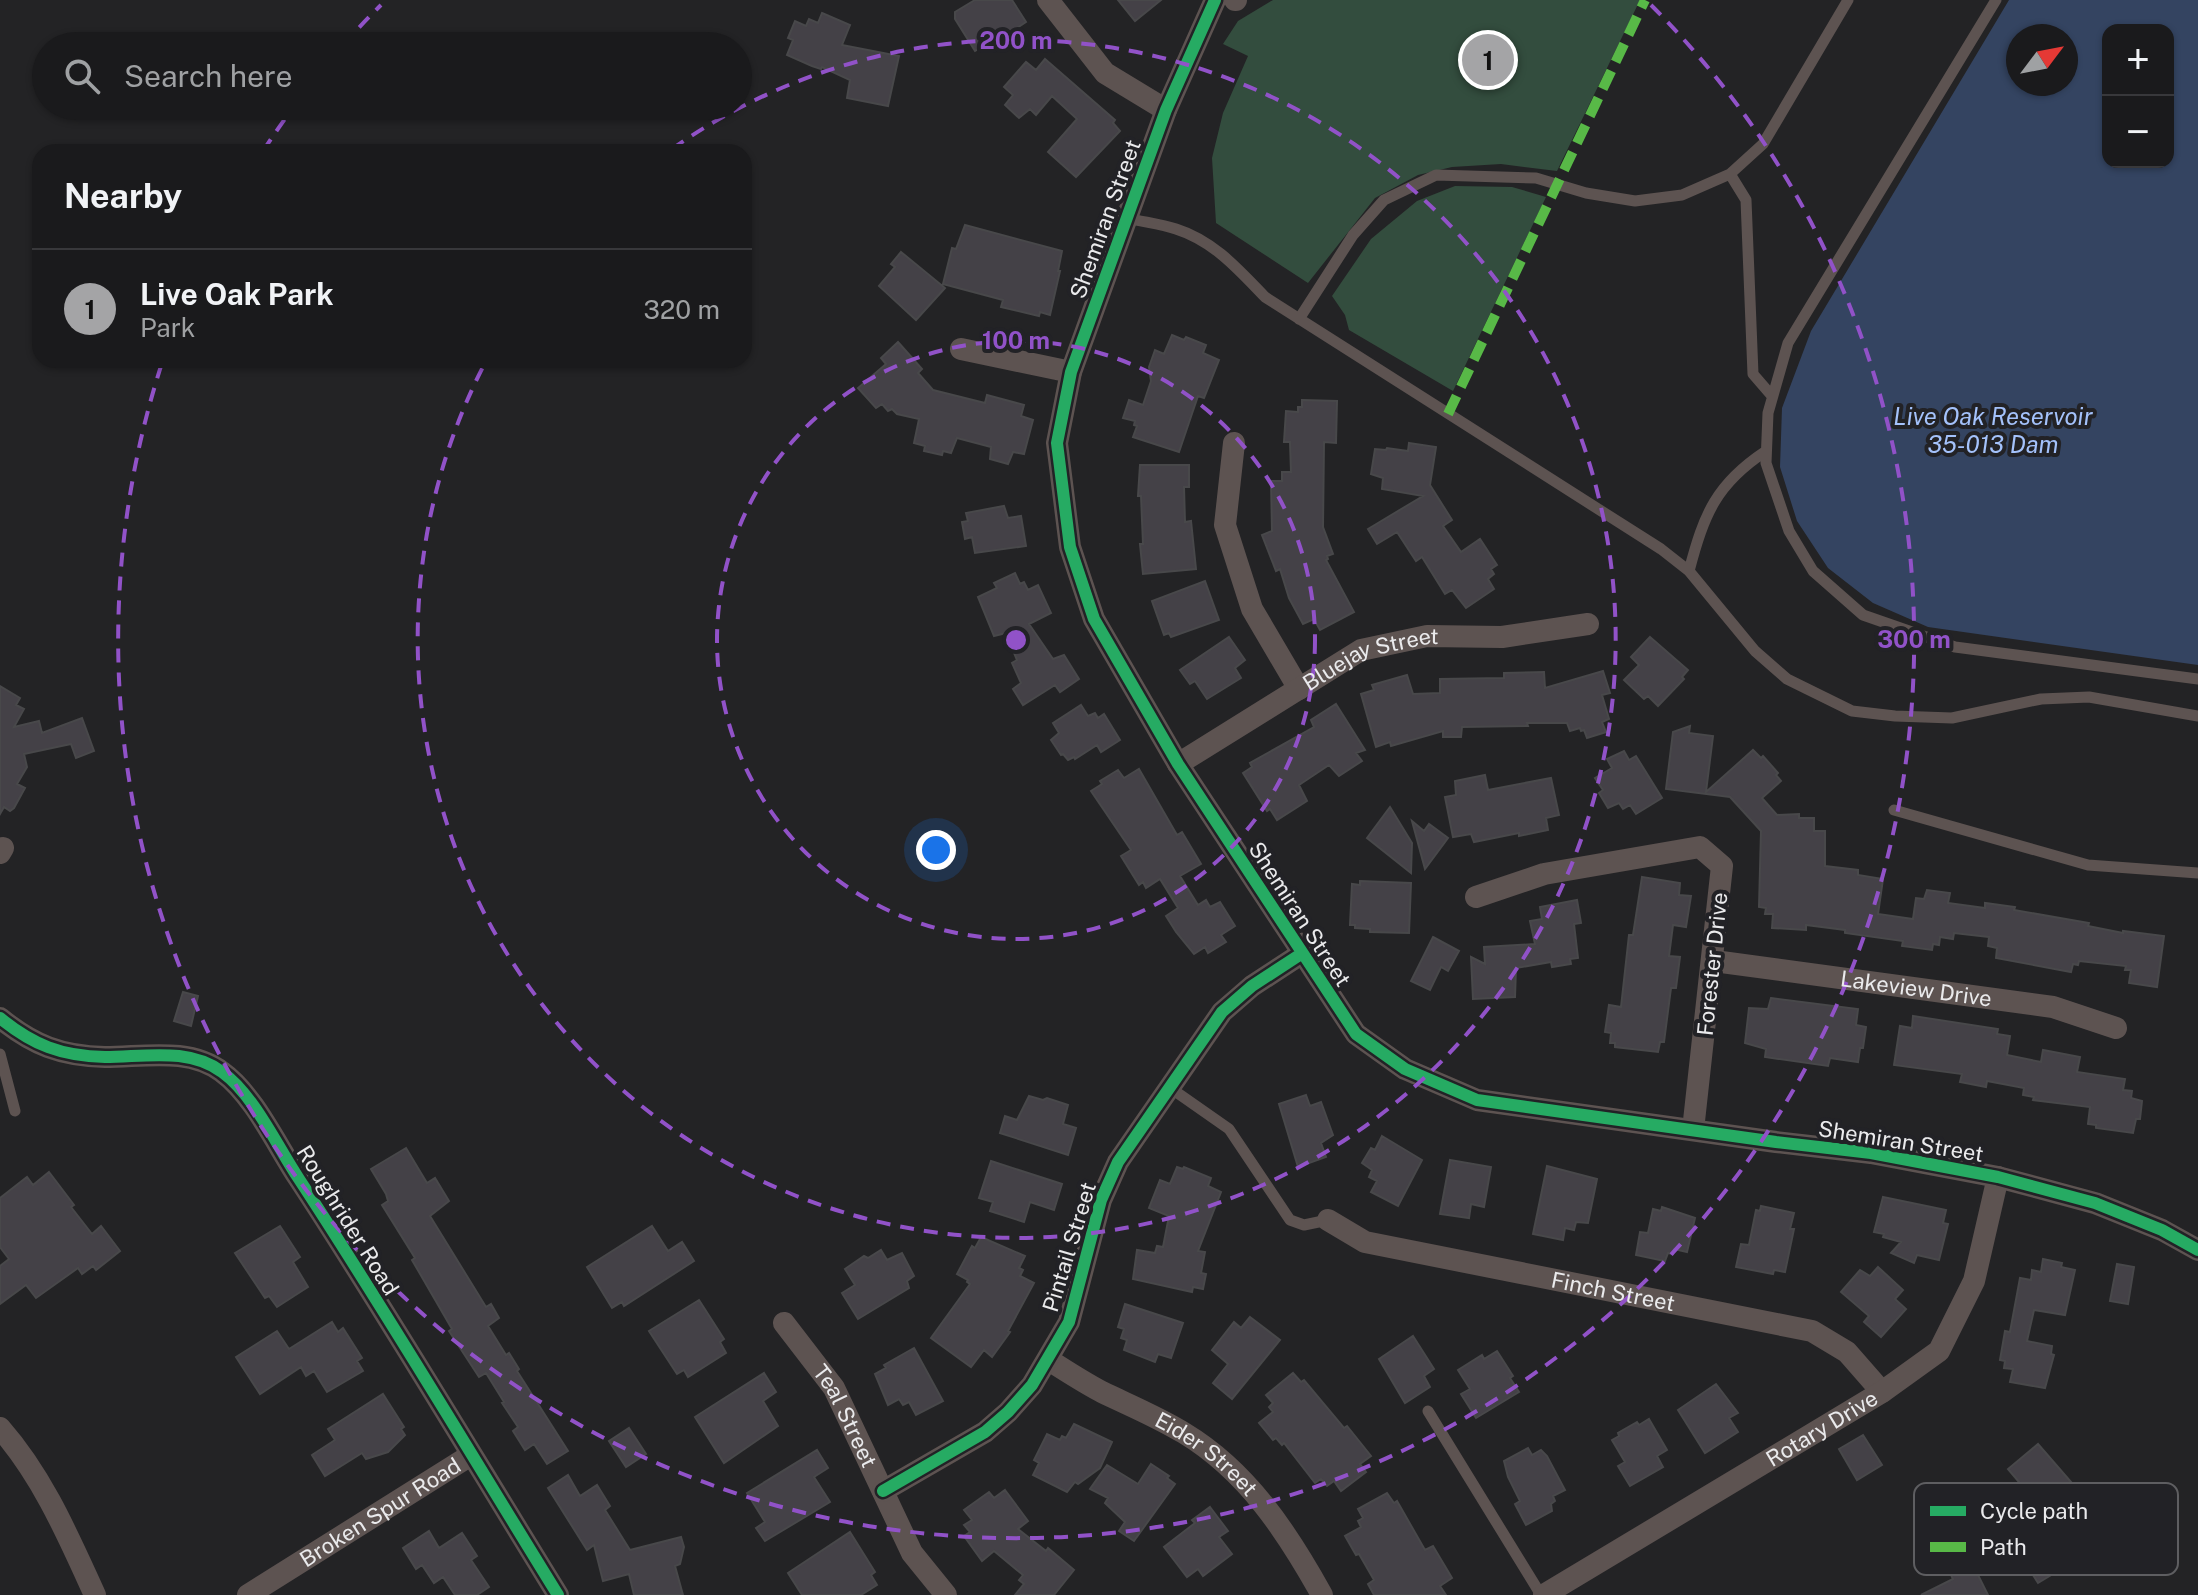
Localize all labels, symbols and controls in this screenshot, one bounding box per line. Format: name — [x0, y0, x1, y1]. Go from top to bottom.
north arrow — [2006, 24, 2078, 96]
map controls — [2102, 24, 2174, 168]
button: + — [2102, 24, 2174, 96]
text: 200 m — [979, 26, 1053, 54]
pin: 1 — [1462, 30, 1514, 90]
search box — [32, 32, 752, 120]
icon: search — [60, 54, 104, 98]
text: Search here — [124, 58, 292, 94]
button: − — [2102, 96, 2174, 168]
street label: Shemiran Street — [1064, 136, 1146, 302]
text: Nearby — [64, 176, 182, 216]
text: Live Oak Park — [140, 276, 334, 312]
text: 1 — [84, 294, 96, 325]
text: 320 m — [643, 294, 720, 325]
text: Park — [140, 312, 195, 343]
text: 100 m — [982, 326, 1050, 354]
water label: Live Oak Reservoir 35-013 Dam — [1893, 402, 2094, 458]
street label: Bluejay Street — [1298, 623, 1439, 696]
text: 300 m — [1877, 625, 1951, 653]
centre of rings — [1002, 626, 1030, 654]
your location — [916, 830, 956, 870]
street label: Shemiran Street — [1244, 837, 1356, 991]
street label: Forester Drive — [1692, 891, 1732, 1037]
street label: Lakeview Drive — [1839, 965, 1994, 1012]
street label: Shemiran Street — [1816, 1115, 1986, 1167]
street label: Roughrider Road — [291, 1140, 405, 1300]
street label: Pintail Street — [1037, 1179, 1101, 1315]
street label: Finch Street — [1549, 1266, 1677, 1316]
street label: Teal Street — [808, 1359, 883, 1471]
street label: Rotary Drive — [1761, 1385, 1882, 1472]
street label: Eider Street — [1151, 1406, 1263, 1501]
street label: Broken Spur Road — [295, 1452, 465, 1572]
legend — [1914, 1483, 2178, 1575]
text: Cycle path — [1980, 1498, 2088, 1524]
text: Path — [1980, 1534, 2027, 1560]

